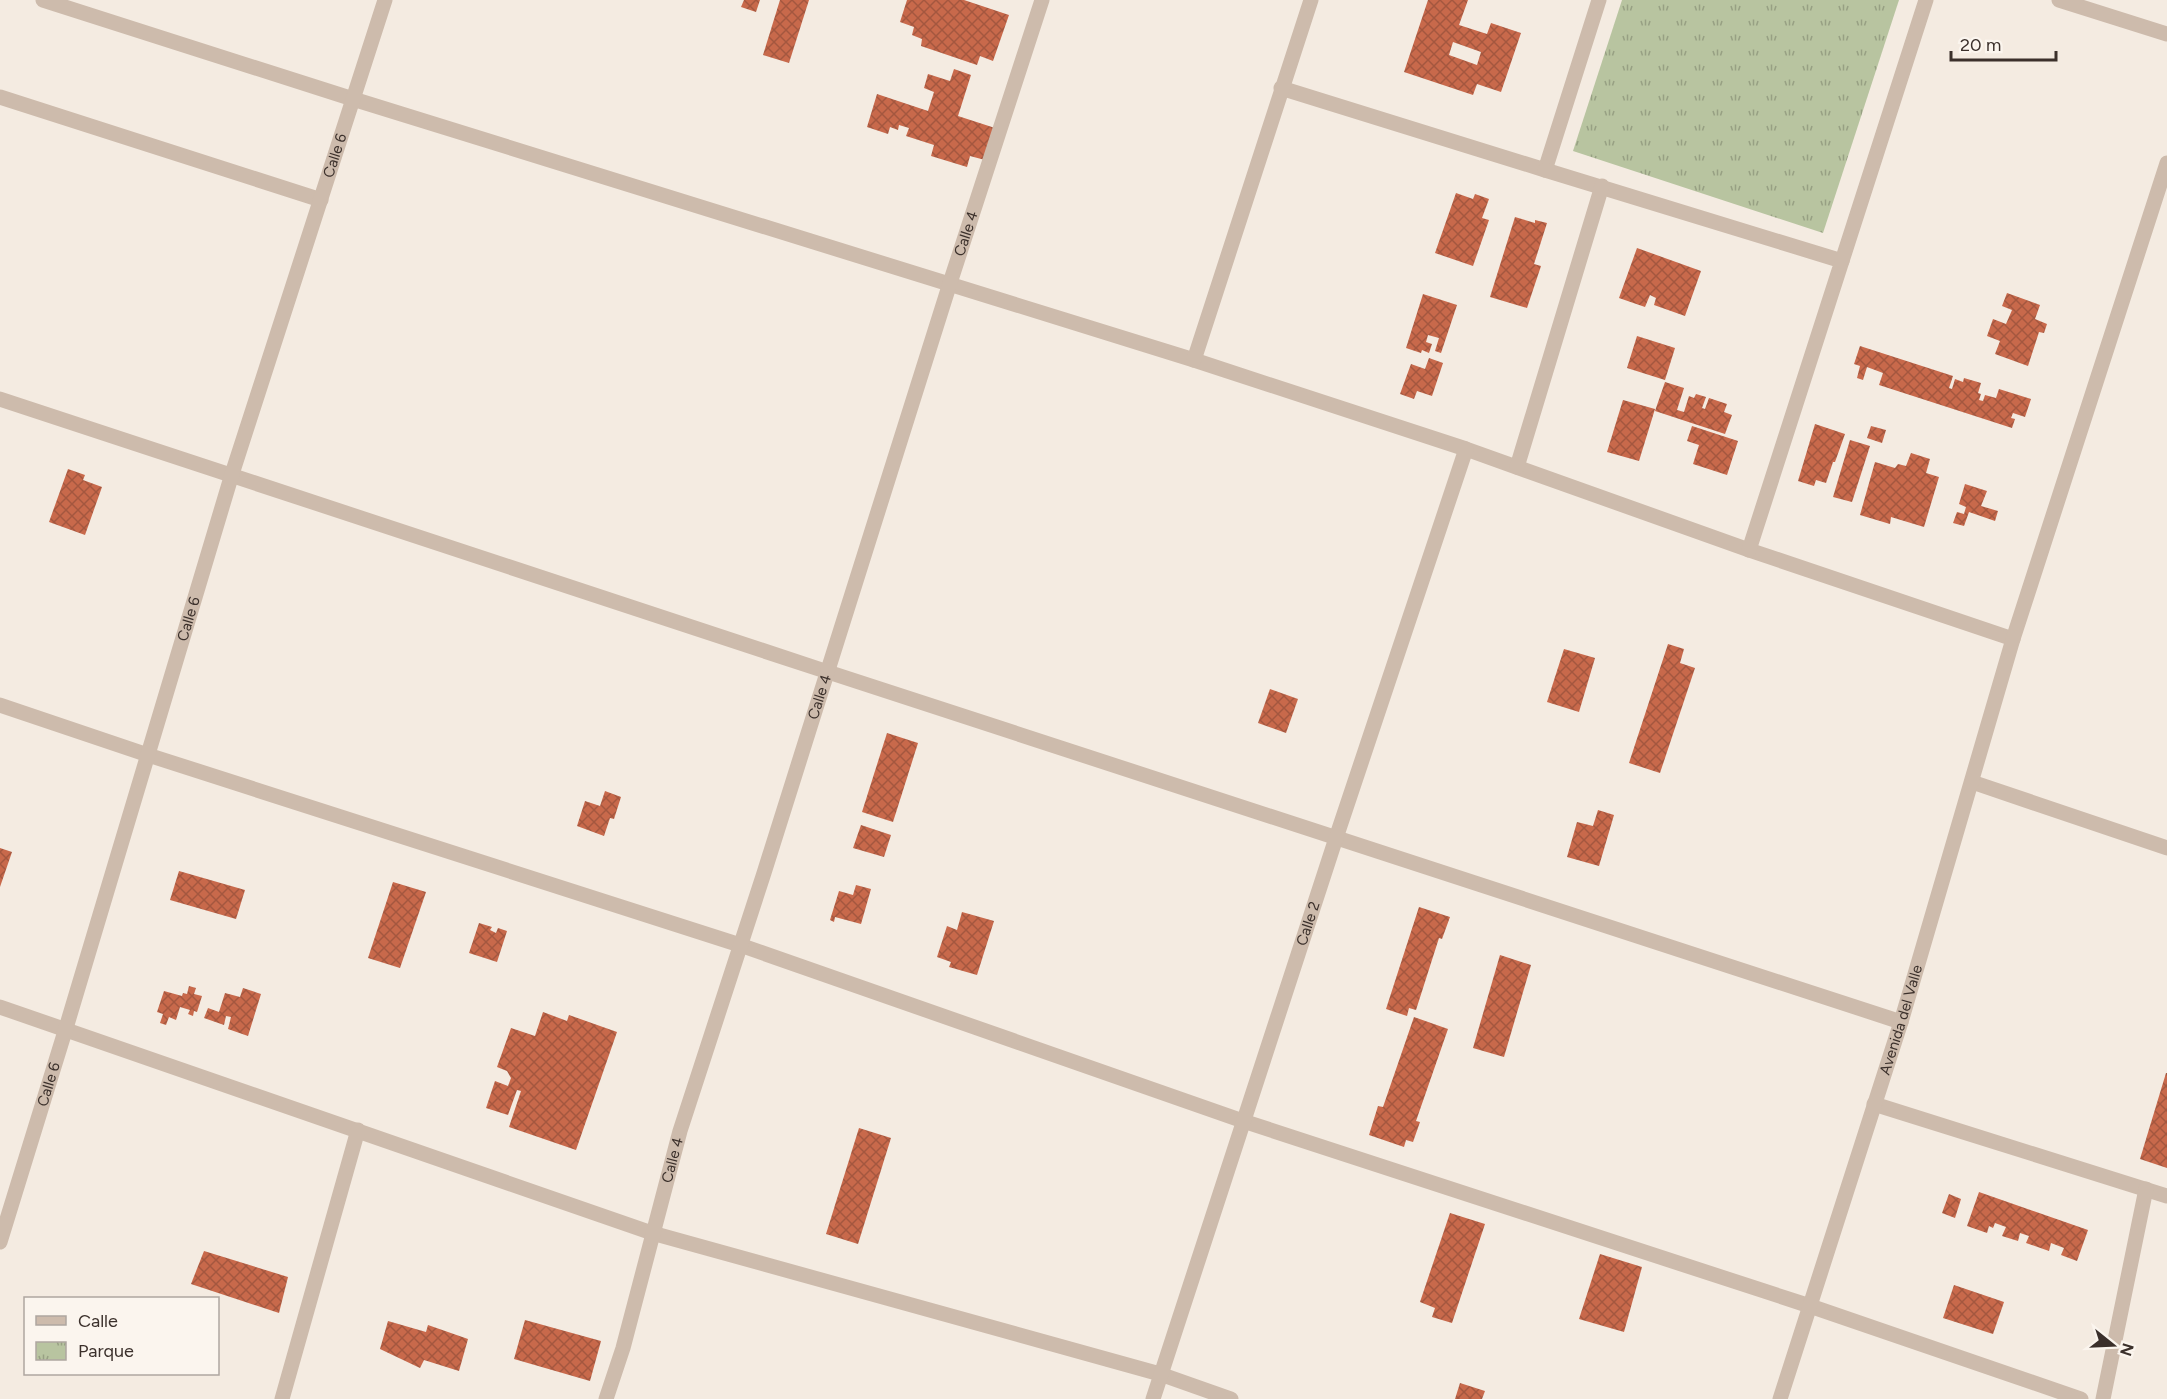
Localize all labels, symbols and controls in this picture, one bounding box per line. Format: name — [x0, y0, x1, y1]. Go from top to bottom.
scale bar — [1951, 24, 2056, 62]
text: 20 m — [1960, 34, 2001, 56]
street label: Calle 6 — [319, 131, 351, 180]
street label: Calle 4 — [950, 209, 982, 258]
street label: Calle 6 — [173, 594, 204, 643]
street label: Calle 4 — [804, 672, 835, 722]
street label: Calle 2 — [1292, 899, 1324, 948]
street label: Avenida del Valle — [1876, 963, 1926, 1077]
street label: Calle 6 — [33, 1059, 64, 1109]
street label: Calle 4 — [658, 1135, 687, 1185]
legend — [24, 1297, 219, 1375]
text: Calle — [78, 1310, 118, 1332]
north arrow — [2083, 1315, 2143, 1375]
text: Parque — [78, 1340, 134, 1362]
text: N — [2116, 1341, 2138, 1358]

